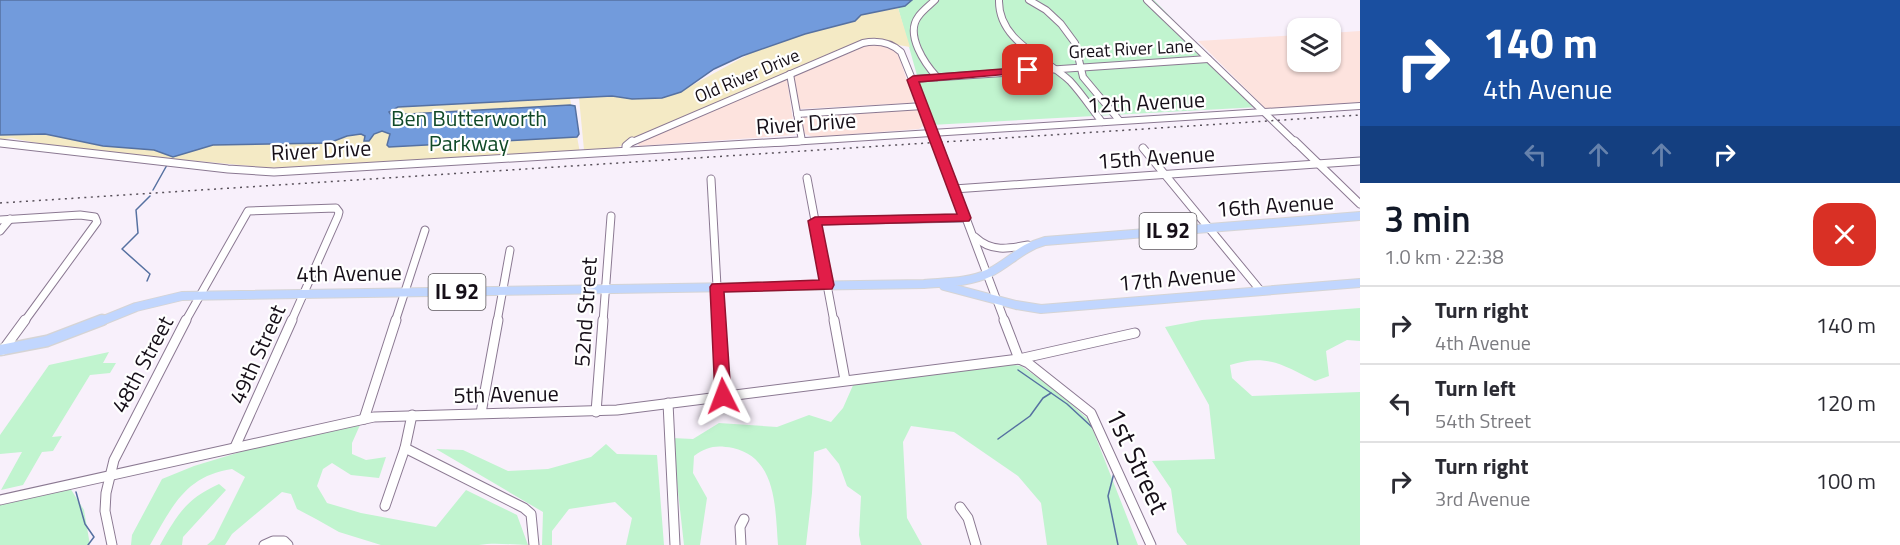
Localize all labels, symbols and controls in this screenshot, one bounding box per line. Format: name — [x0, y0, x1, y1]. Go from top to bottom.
text: 140 m — [1483, 10, 1598, 74]
map controls — [1287, 18, 1341, 72]
button: layers — [1287, 18, 1341, 72]
icon: right — [1384, 24, 1462, 102]
street label: Great River Lane — [1068, 32, 1194, 65]
street label: Old River Drive — [690, 41, 803, 110]
pin — [1002, 44, 1053, 95]
icon: arrive — [1011, 53, 1044, 86]
text: 4th Avenue — [1483, 68, 1613, 109]
street label: 12th Avenue — [1086, 82, 1206, 122]
park label: Ben Butterworth Parkway — [391, 101, 547, 160]
street label: River Drive — [755, 103, 857, 143]
street label: River Drive — [270, 130, 372, 170]
street label: 15th Avenue — [1096, 136, 1216, 178]
icon: left — [1519, 138, 1552, 171]
icon: ahead — [1582, 138, 1615, 171]
icon: ahead — [1645, 138, 1678, 171]
icon: right — [1708, 138, 1741, 171]
street label: 16th Avenue — [1215, 184, 1335, 226]
text: 3 min — [1384, 191, 1471, 246]
button: close — [1813, 203, 1876, 266]
road number: IL 92 — [1140, 213, 1196, 249]
text: 1.0 km · 22:38 — [1384, 241, 1504, 272]
street label: 4th Avenue — [296, 255, 402, 291]
street label: 52nd Street — [564, 256, 606, 368]
street label: 17th Avenue — [1117, 256, 1237, 300]
road number: IL 92 — [428, 274, 486, 310]
text: Turn right — [1435, 293, 1529, 327]
street label: 49th Street — [220, 299, 294, 409]
text: 140 m — [1816, 308, 1876, 342]
street label: 48th Street — [102, 309, 182, 419]
icon: right — [1384, 309, 1417, 342]
text: 4th Avenue — [1435, 327, 1531, 358]
position arrow — [691, 364, 755, 428]
text: Turn left — [1435, 371, 1516, 405]
street label: 5th Avenue — [453, 376, 559, 412]
text: 120 m — [1816, 386, 1876, 420]
icon: left — [1384, 387, 1417, 420]
street label: 1st Street — [1096, 401, 1181, 521]
text: 54th Street — [1435, 405, 1531, 436]
text: Turn right — [1435, 449, 1529, 483]
text: 100 m — [1816, 464, 1876, 498]
icon: right — [1384, 465, 1417, 498]
text: 3rd Avenue — [1435, 483, 1530, 514]

